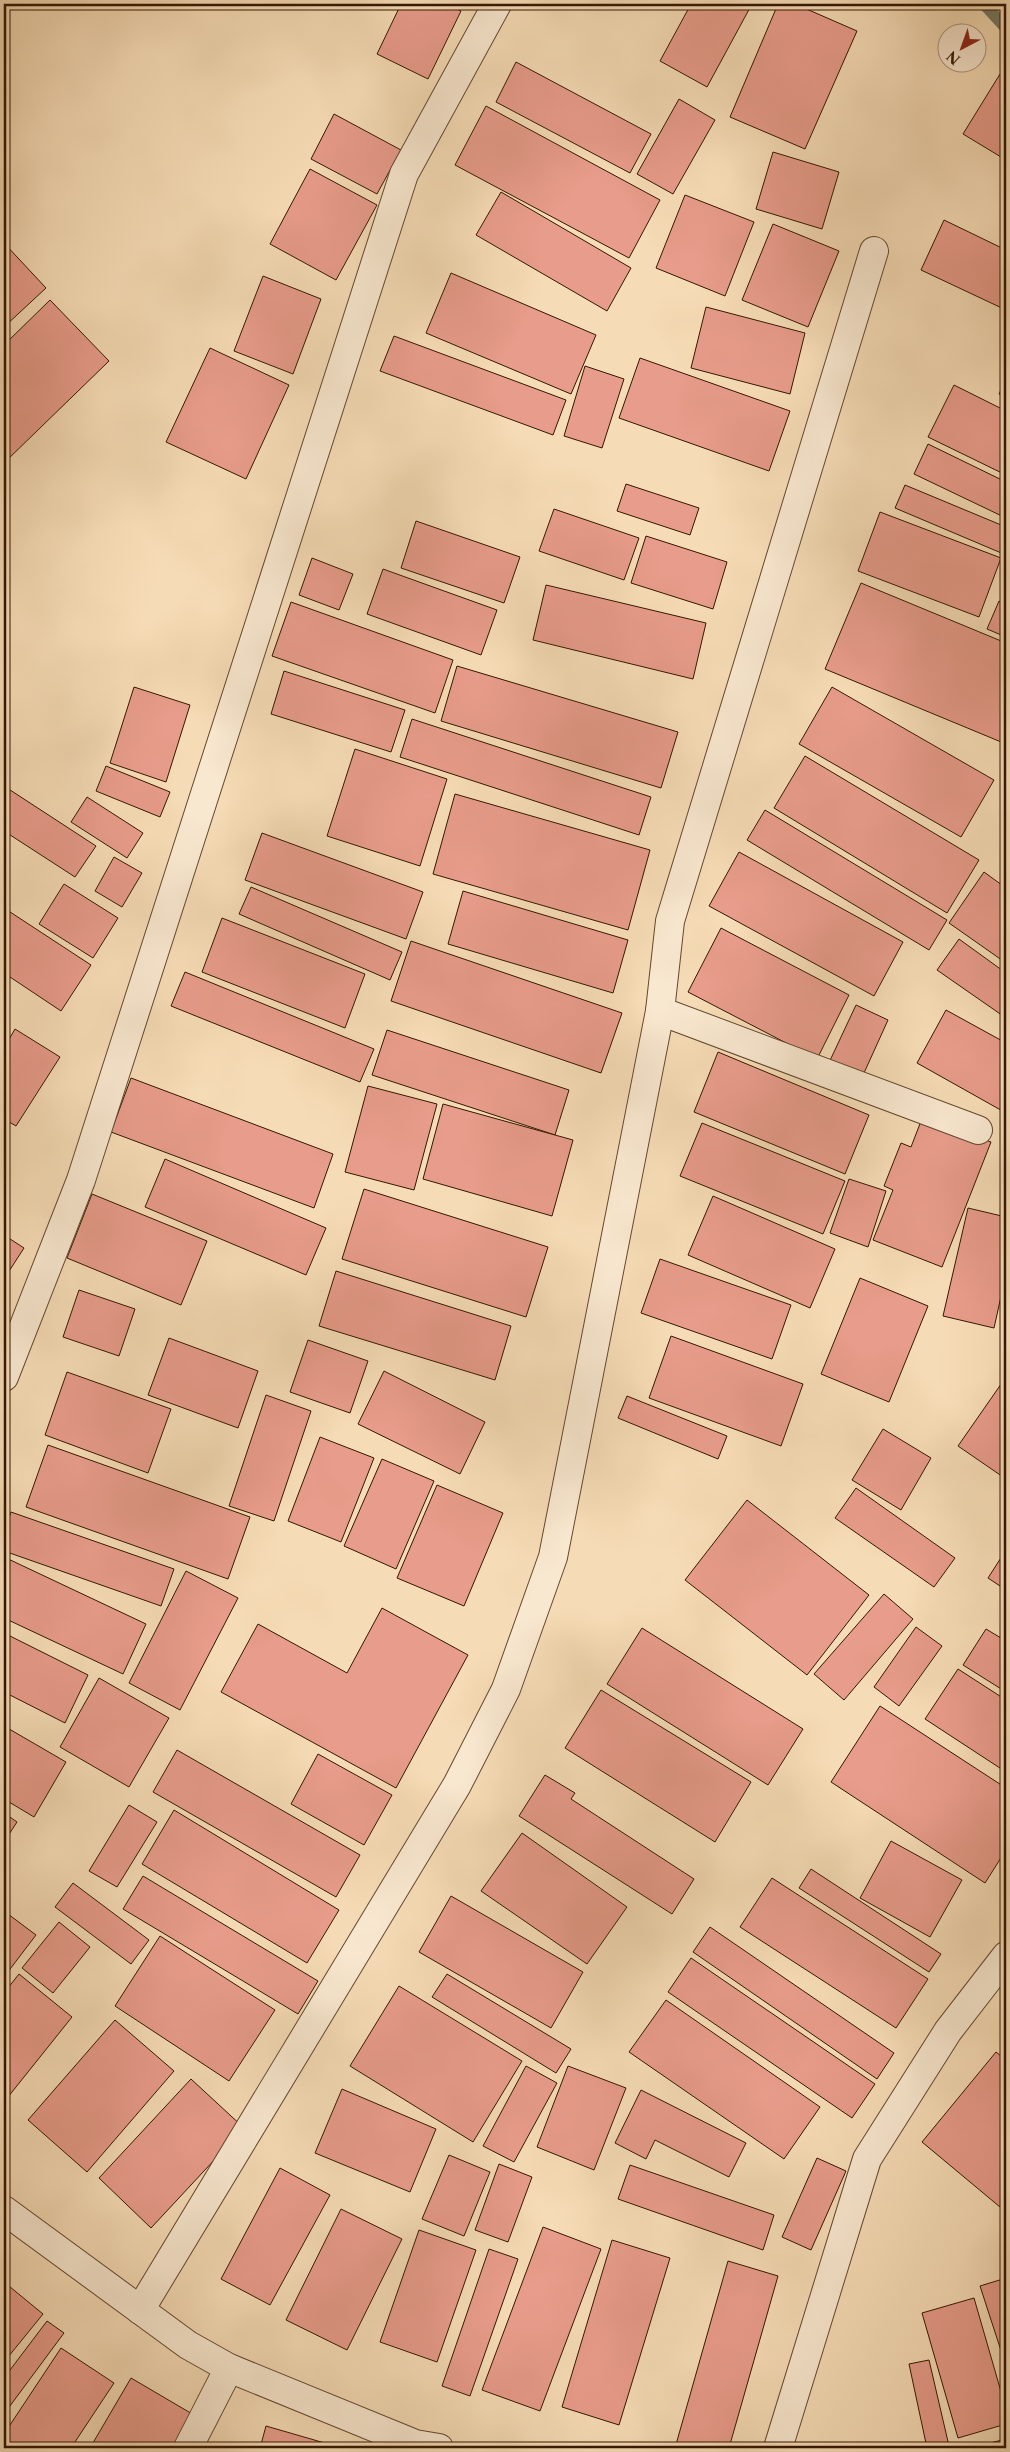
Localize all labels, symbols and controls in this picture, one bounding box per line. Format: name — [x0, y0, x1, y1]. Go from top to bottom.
north arrow — [938, 22, 988, 72]
text: N — [943, 47, 964, 69]

